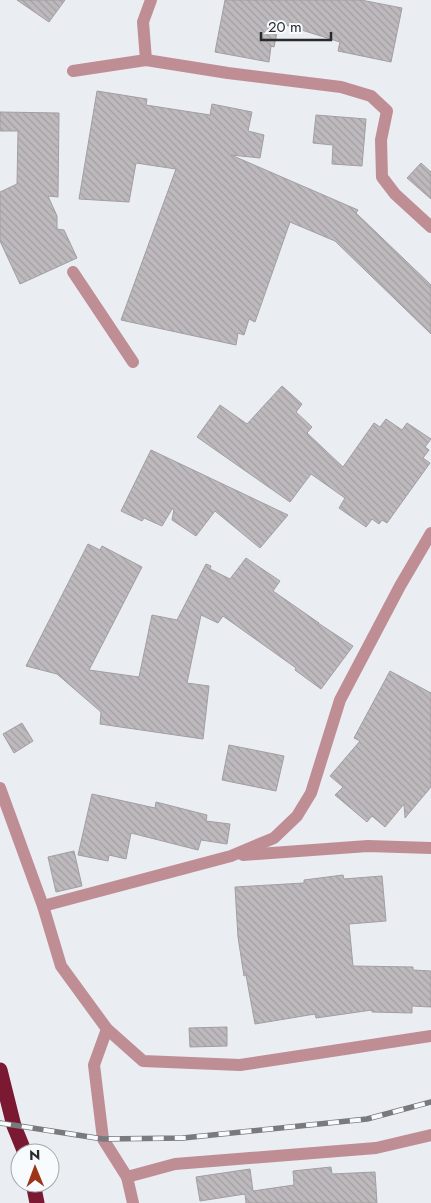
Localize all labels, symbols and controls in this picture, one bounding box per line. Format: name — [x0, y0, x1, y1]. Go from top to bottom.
scale bar — [261, 10, 331, 42]
text: 20 m — [268, 16, 302, 38]
north arrow — [10, 1143, 60, 1193]
text: N — [29, 1145, 41, 1165]

